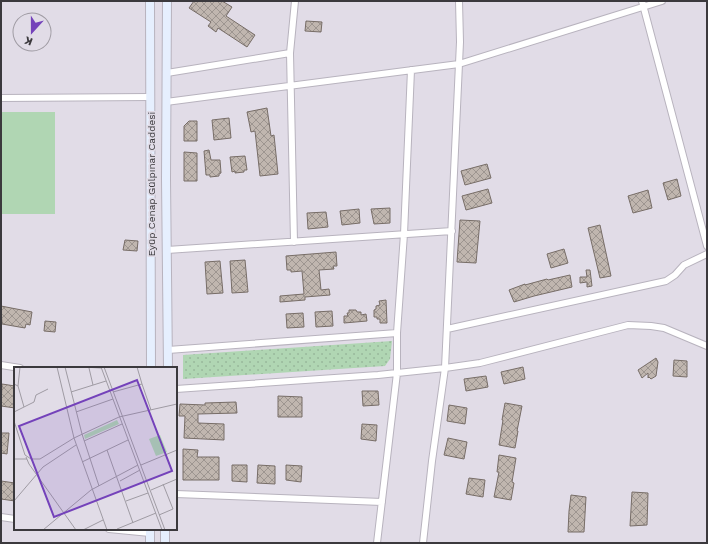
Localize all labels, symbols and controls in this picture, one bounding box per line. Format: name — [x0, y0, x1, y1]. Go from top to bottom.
north arrow — [12, 12, 52, 52]
text: K — [22, 33, 34, 48]
street label: Eyüp Cenap Gülpınar Caddesi — [146, 112, 157, 256]
inset map — [14, 367, 177, 530]

